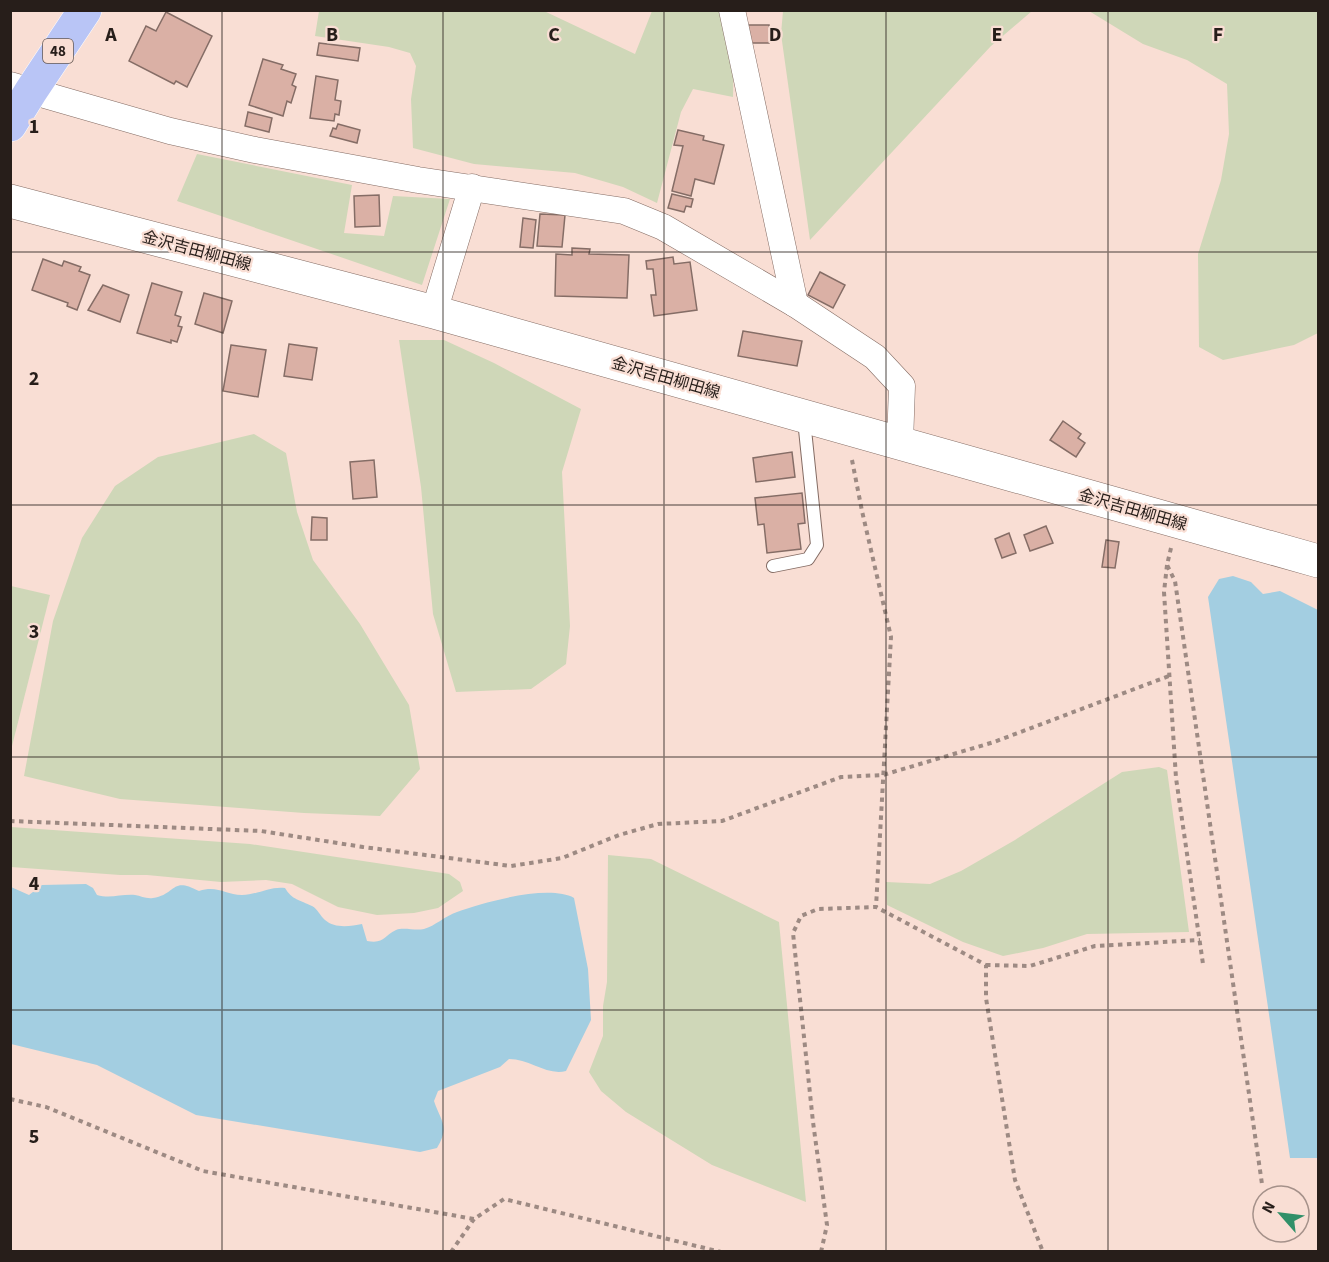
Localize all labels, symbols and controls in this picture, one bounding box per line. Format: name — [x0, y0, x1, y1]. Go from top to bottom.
text: A — [104, 21, 117, 49]
text: B — [326, 21, 338, 49]
text: C — [548, 21, 560, 49]
text: D — [769, 21, 781, 49]
text: E — [992, 21, 1002, 49]
text: F — [1213, 21, 1223, 49]
road number: 48 — [43, 39, 73, 63]
text: 1 — [29, 113, 39, 141]
street label: 金沢吉田柳田線 — [140, 226, 254, 276]
street label: 金沢吉田柳田線 — [609, 352, 723, 404]
text: 2 — [29, 365, 39, 393]
street label: 金沢吉田柳田線 — [1076, 484, 1190, 536]
text: 3 — [29, 618, 39, 646]
text: 4 — [29, 870, 40, 898]
text: 5 — [29, 1123, 39, 1151]
north arrow — [1251, 1184, 1311, 1244]
text: N — [1256, 1198, 1281, 1217]

